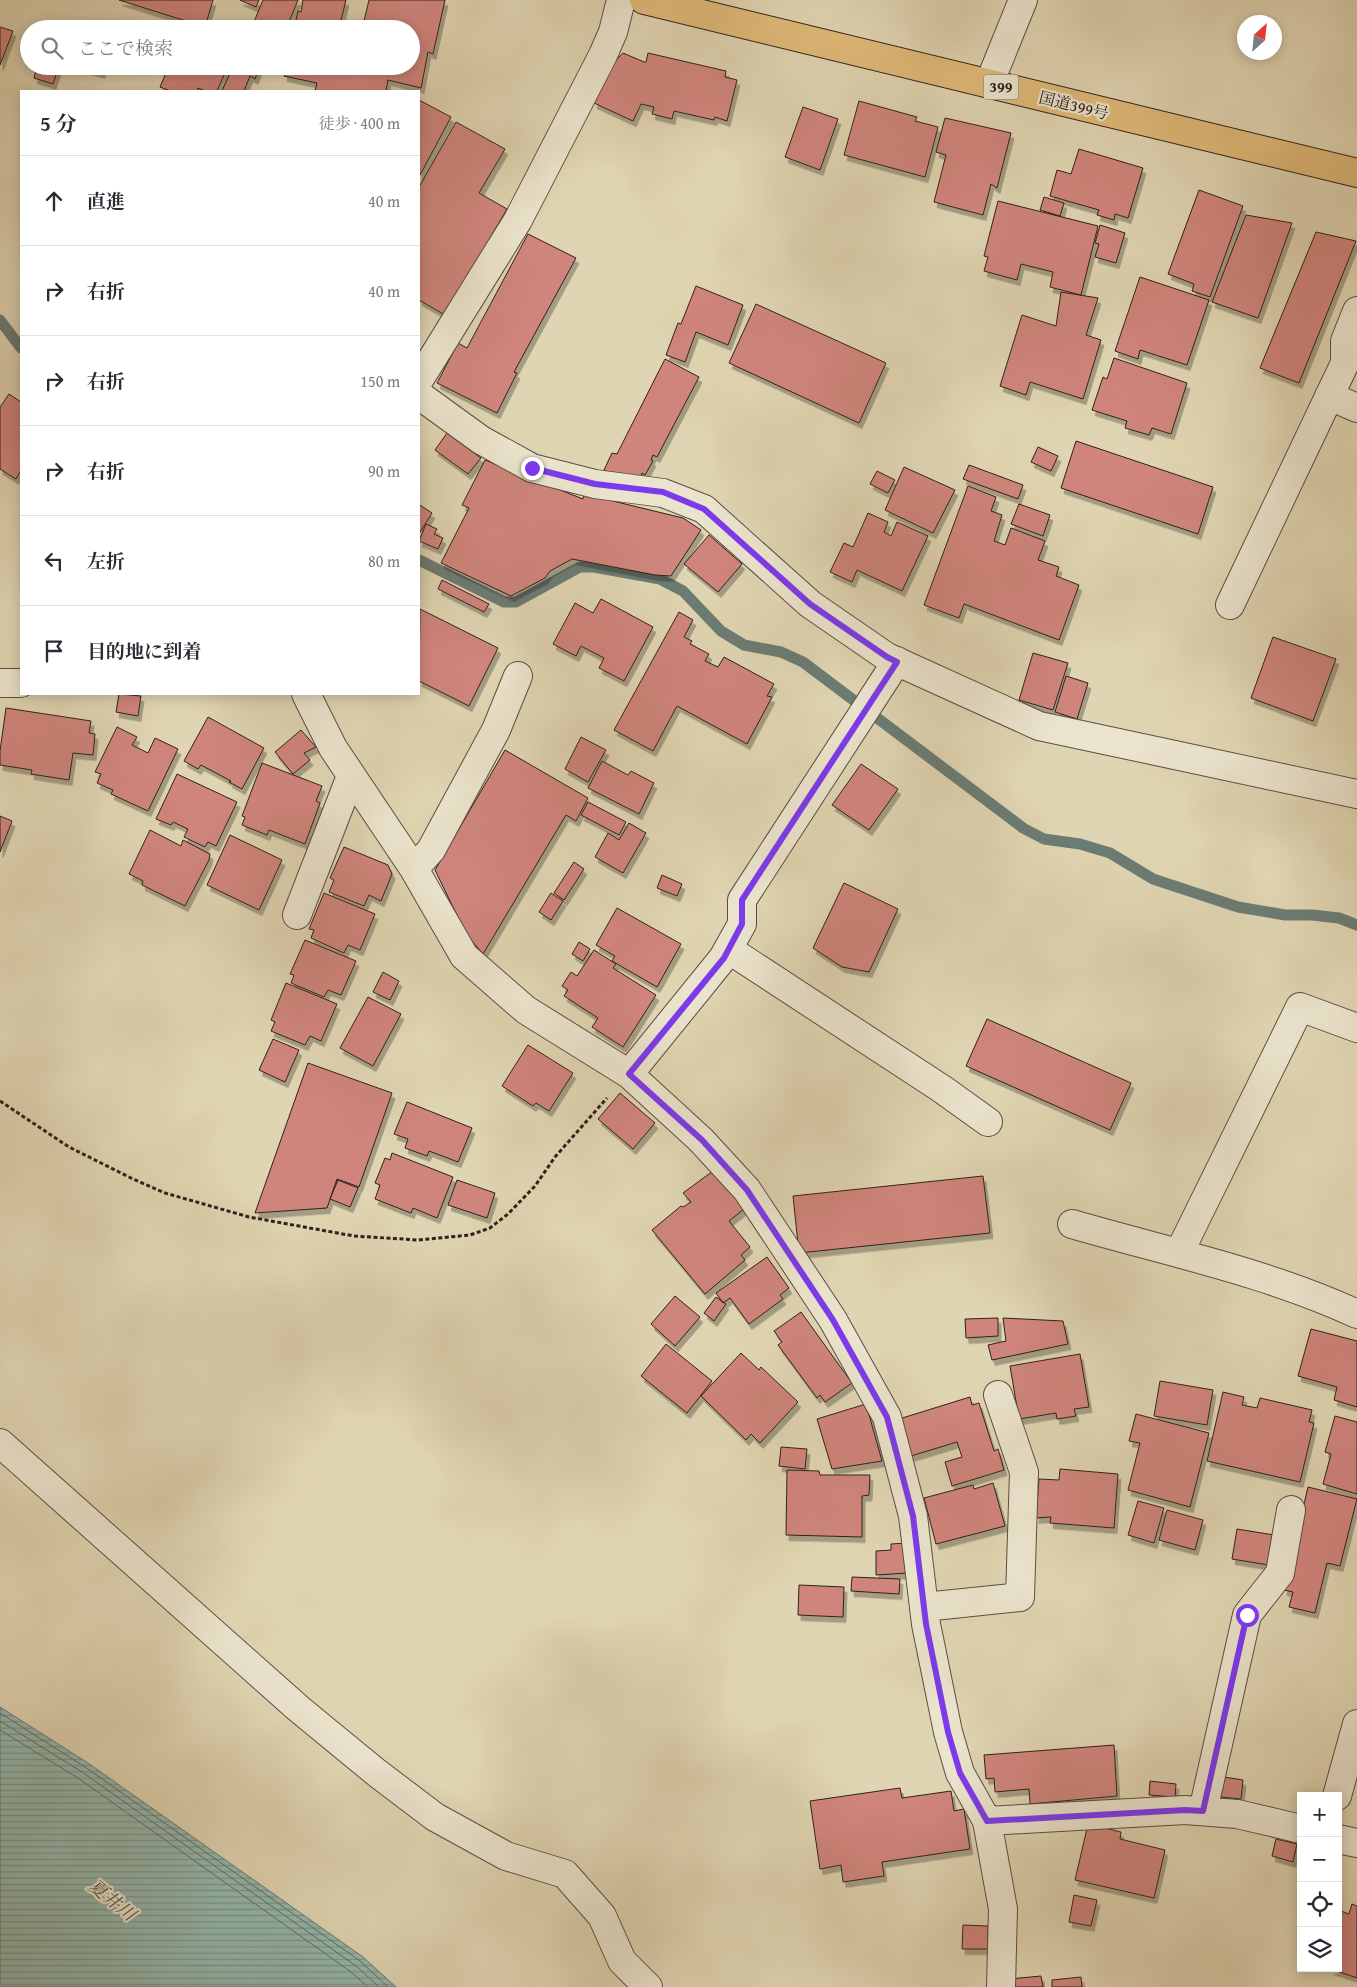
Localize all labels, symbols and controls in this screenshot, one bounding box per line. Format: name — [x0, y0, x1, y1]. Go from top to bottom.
north arrow — [1237, 15, 1282, 60]
search box — [20, 20, 420, 75]
icon: search — [38, 34, 66, 62]
text: ここで検索 — [78, 34, 173, 62]
road number: 399 — [984, 74, 1018, 100]
street label: 国道399号 — [1037, 85, 1111, 125]
text: 5 分 — [40, 108, 77, 139]
text: 徒歩 · 400 m — [319, 111, 400, 135]
icon: ahead — [40, 187, 68, 215]
text: 直進 — [87, 187, 125, 215]
text: 40 m — [368, 189, 400, 213]
icon: right — [40, 277, 68, 305]
text: 右折 — [87, 277, 125, 305]
text: 40 m — [368, 279, 400, 303]
icon: right — [40, 367, 68, 395]
text: 右折 — [87, 367, 125, 395]
text: 150 m — [360, 369, 400, 393]
icon: right — [40, 457, 68, 485]
text: 右折 — [87, 457, 125, 485]
route end — [521, 457, 544, 480]
text: 90 m — [368, 459, 400, 483]
icon: left — [40, 547, 68, 575]
text: 左折 — [87, 547, 125, 575]
text: 80 m — [368, 549, 400, 573]
icon: arrive — [40, 637, 68, 665]
text: 目的地に到着 — [87, 637, 201, 665]
route start — [1236, 1604, 1259, 1627]
map controls — [1297, 1792, 1342, 1972]
button: + — [1297, 1792, 1342, 1837]
button: − — [1297, 1837, 1342, 1882]
water label: 夏井川 — [83, 1872, 143, 1928]
button: locate — [1297, 1882, 1342, 1927]
button: layers — [1297, 1927, 1342, 1972]

